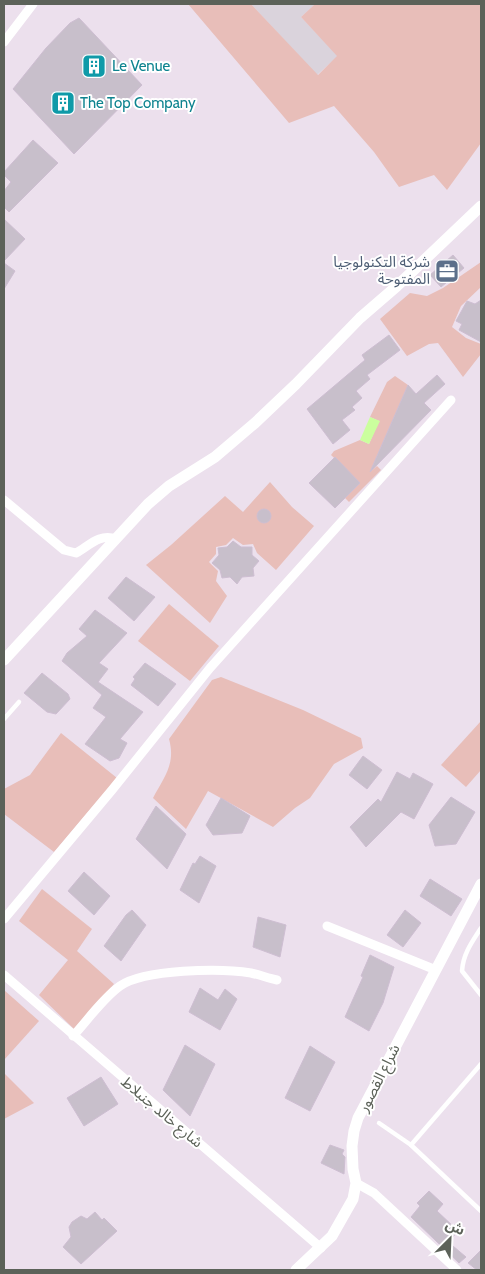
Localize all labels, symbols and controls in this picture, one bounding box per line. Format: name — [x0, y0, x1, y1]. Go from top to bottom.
building icon: Le Venue — [81, 53, 107, 79]
place label: Le Venue — [112, 57, 171, 75]
building icon: The Top Company — [50, 90, 76, 116]
place label: The Top Company — [80, 94, 196, 112]
place label: شركة التكنولوجيا المفتوحة — [333, 253, 430, 288]
office icon: شركة التكنولوجيا المفتوحة — [434, 258, 460, 284]
street label: شراع القصور — [354, 1041, 407, 1117]
street label: شارع خالد جنبلاط — [116, 1073, 207, 1154]
north arrow — [425, 1214, 475, 1264]
text: ش — [443, 1215, 468, 1239]

